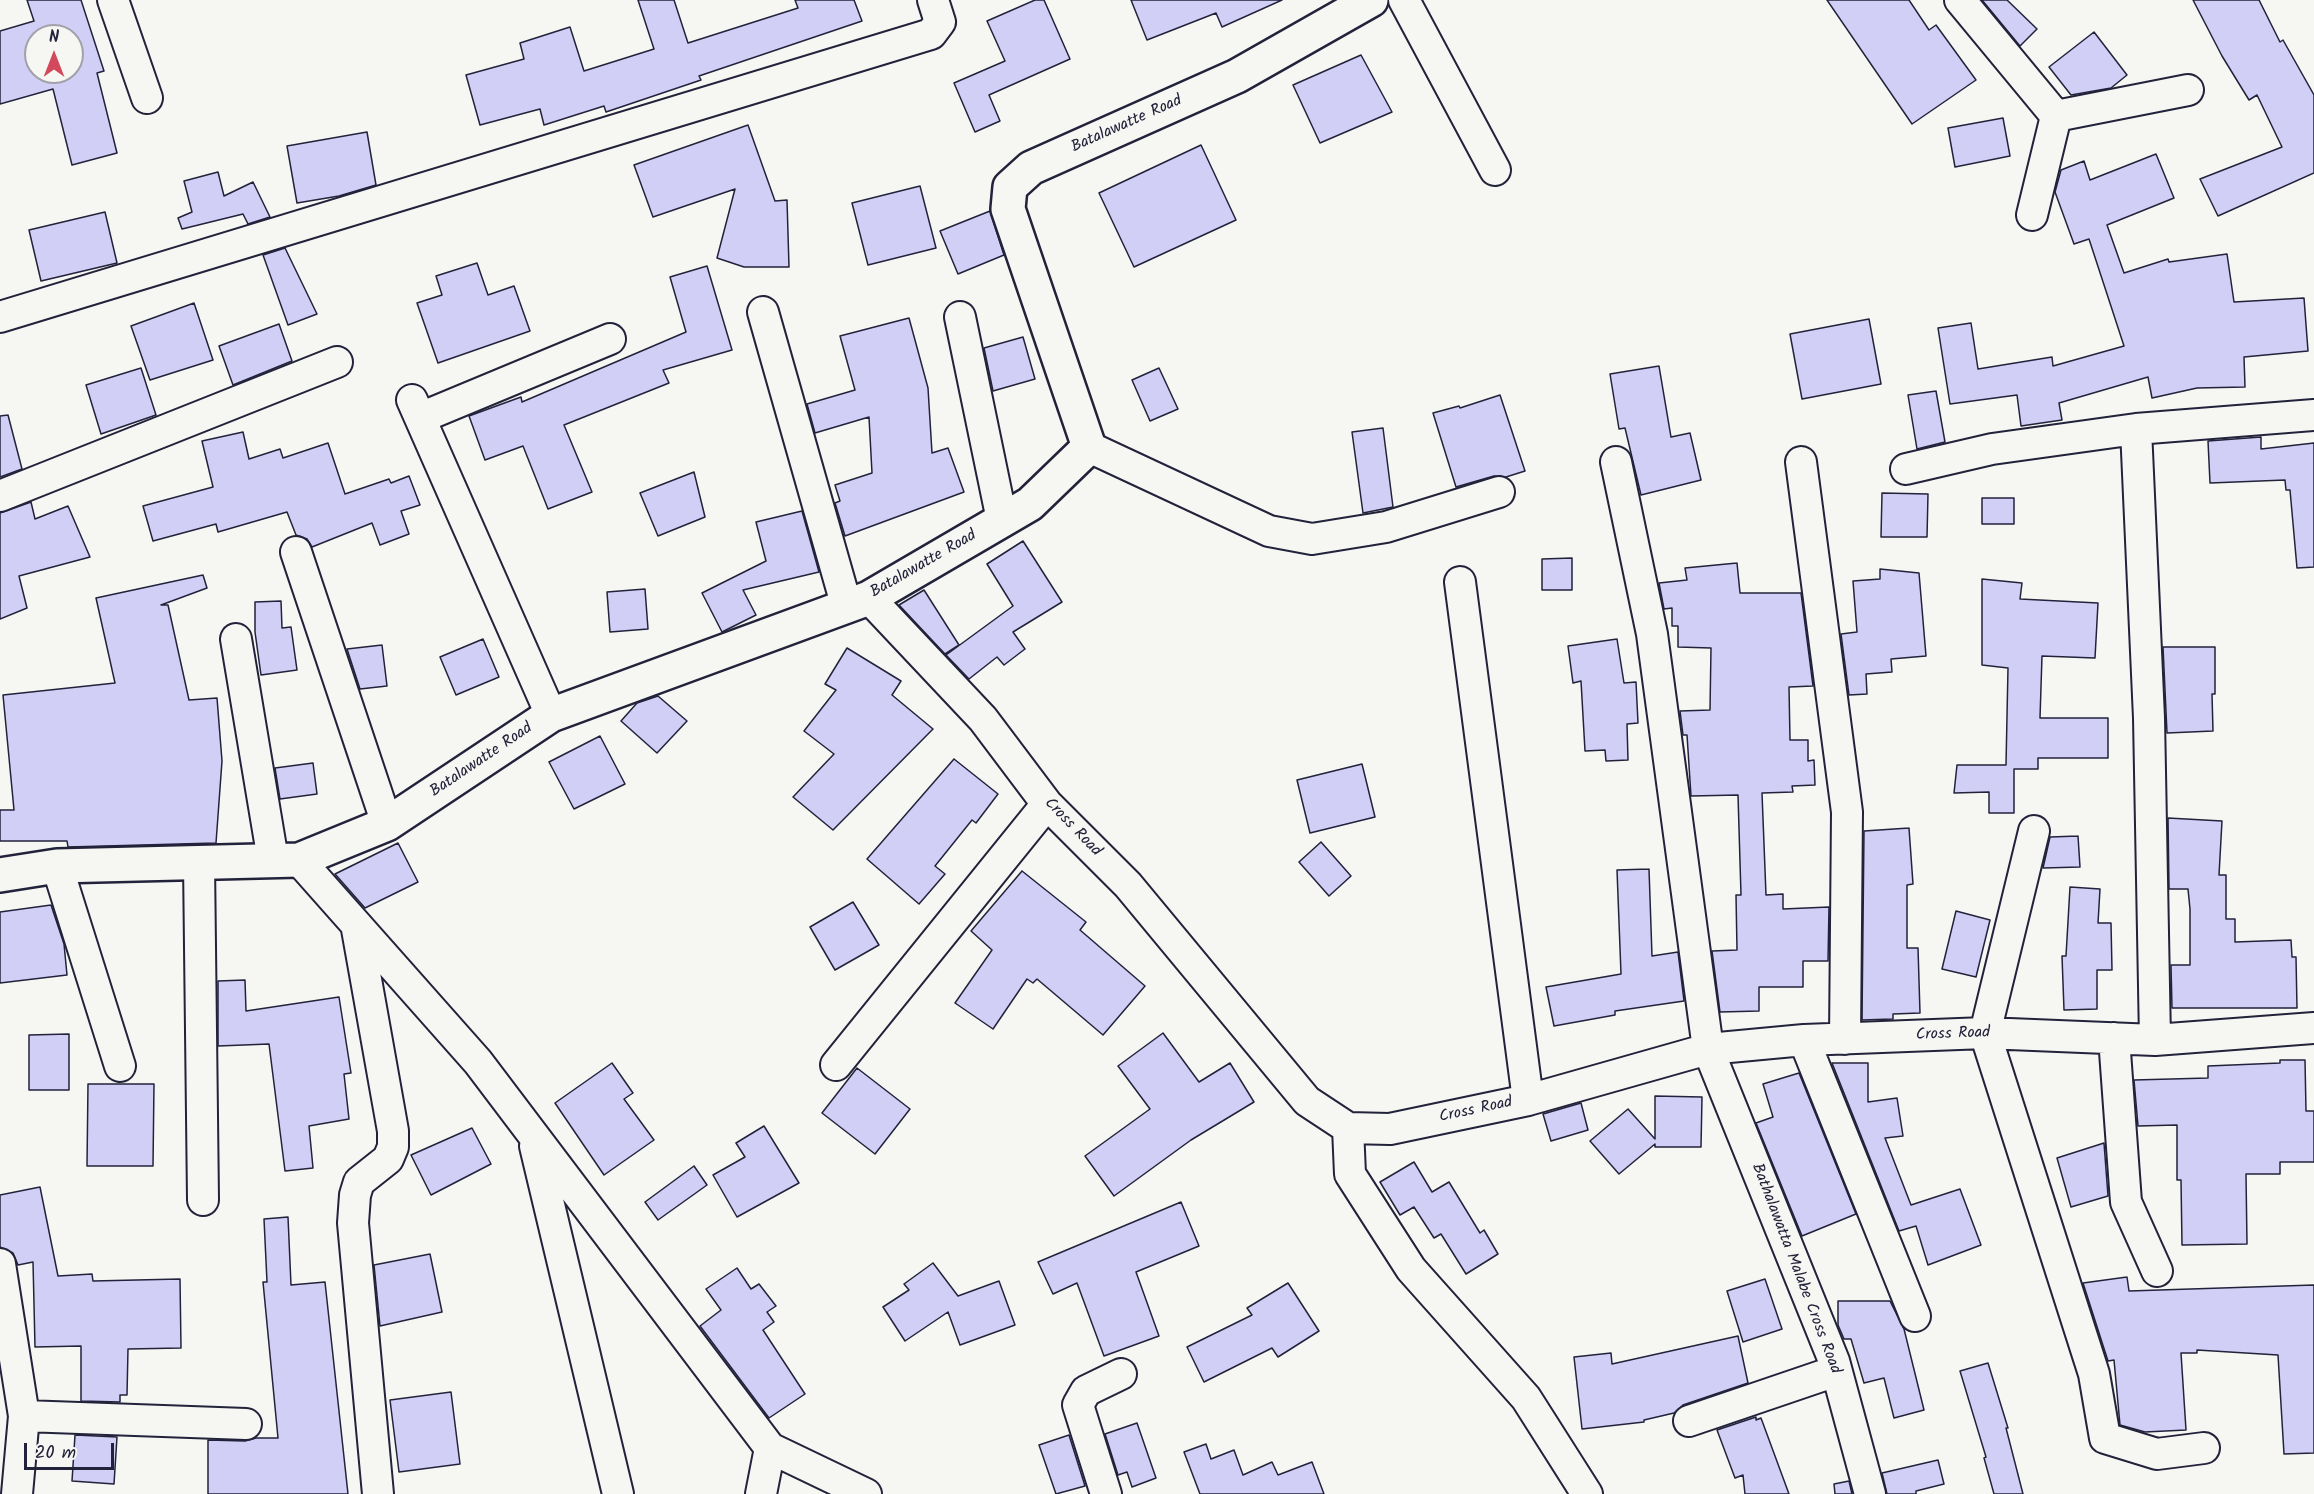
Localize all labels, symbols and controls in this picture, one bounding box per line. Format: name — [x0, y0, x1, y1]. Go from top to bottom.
north arrow — [24, 24, 84, 84]
text: N — [49, 25, 59, 50]
street label: Batalawatte Road — [1069, 92, 1185, 158]
street label: Batalawatte Road — [868, 527, 980, 603]
street label: Batalawatte Road — [427, 720, 537, 802]
street label: Cross Road — [1039, 795, 1105, 861]
street label: Cross Road — [1916, 1024, 1990, 1046]
street label: Cross Road — [1438, 1094, 1514, 1128]
street label: Bathalawatta Malabe Cross Road — [1746, 1161, 1844, 1377]
scale bar — [27, 1431, 117, 1469]
text: 20 m — [35, 1439, 76, 1468]

